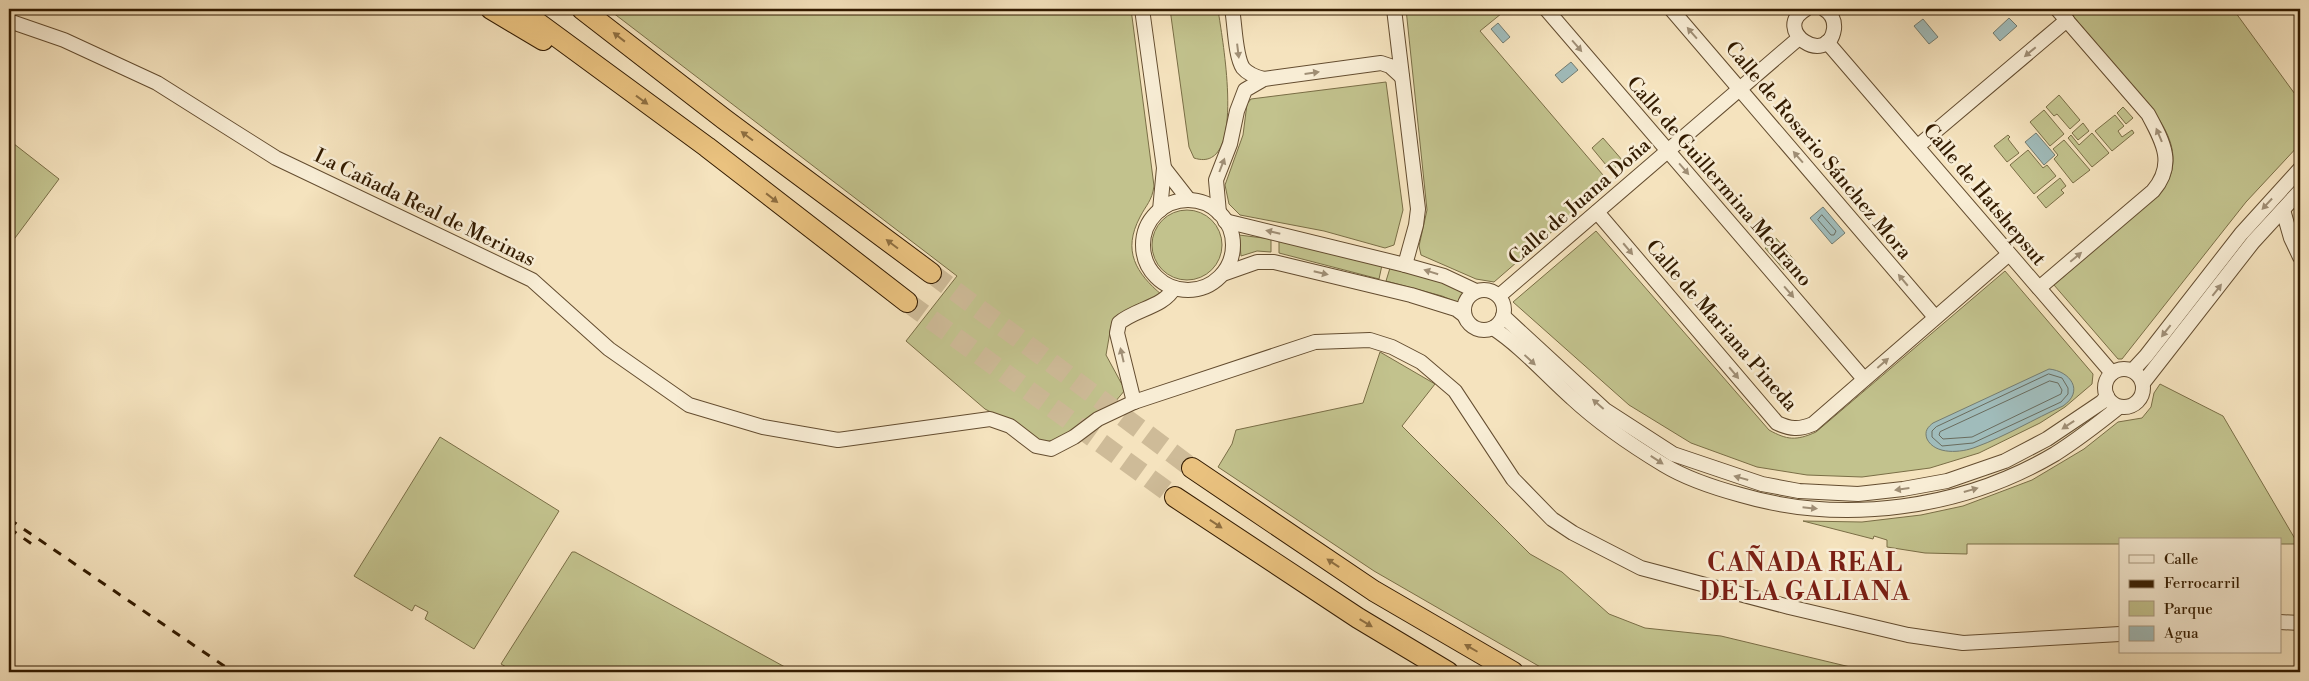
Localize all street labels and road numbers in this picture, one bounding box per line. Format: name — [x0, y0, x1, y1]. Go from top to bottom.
street label: Calle de Rosario Sánchez Mora — [1719, 37, 1917, 266]
street label: Calle de Guillermina Medrano — [1621, 72, 1817, 292]
street label: Calle de Hatshepsut — [1917, 119, 2051, 271]
street label: Calle de Juana Doña — [1504, 133, 1657, 271]
street label: La Cañada Real de Merinas — [310, 144, 539, 273]
street label: Calle de Mariana Pineda — [1640, 235, 1803, 417]

